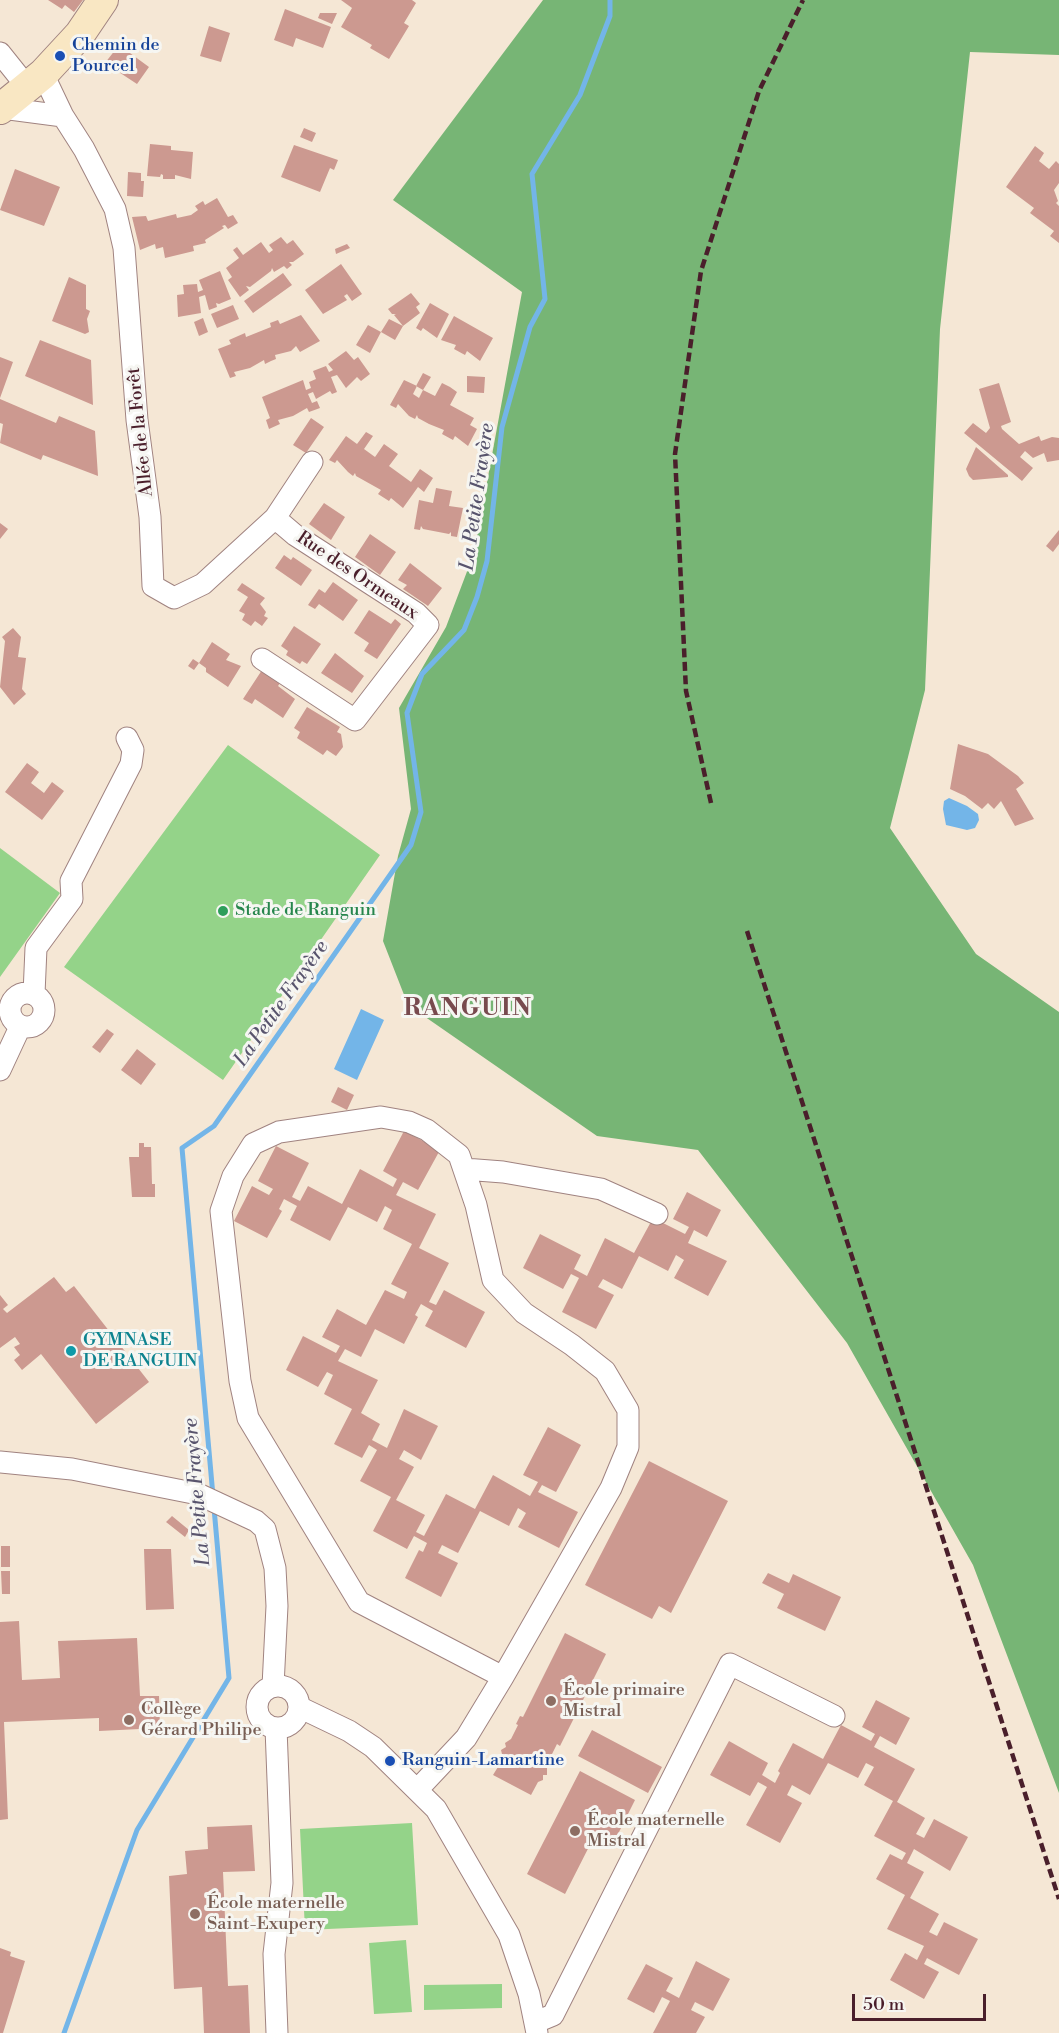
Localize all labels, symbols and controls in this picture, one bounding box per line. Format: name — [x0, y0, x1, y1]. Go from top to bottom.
place label: Chemin de Pourcel — [72, 35, 160, 78]
marker: Chemin de Pourcel — [53, 49, 67, 63]
street label: Allée de la Forêt — [123, 366, 159, 498]
water label: La Petite Frayère — [456, 422, 500, 572]
street label: Rue des Ormeaux — [292, 527, 422, 625]
place label: Stade de Ranguin — [235, 900, 376, 922]
marker: Stade de Ranguin — [216, 904, 230, 918]
water label: La Petite Frayère — [230, 936, 334, 1072]
district label: RANGUIN — [403, 995, 533, 1023]
place label: GYMNASE DE RANGUIN — [83, 1330, 197, 1372]
marker: GYMNASE DE RANGUIN — [64, 1344, 78, 1358]
water label: La Petite Frayère — [180, 1417, 216, 1567]
place label: École primaire Mistral — [563, 1680, 685, 1722]
marker: École primaire Mistral — [544, 1694, 558, 1708]
place label: Collège Gérard Philipe — [141, 1699, 261, 1742]
marker: Collège Gérard Philipe — [122, 1713, 136, 1727]
place label: Ranguin-Lamartine — [402, 1750, 564, 1772]
marker: Ranguin-Lamartine — [383, 1754, 397, 1768]
place label: École maternelle Mistral — [587, 1810, 725, 1852]
marker: École maternelle Mistral — [568, 1824, 582, 1838]
place label: École maternelle Saint-Exupery — [207, 1893, 345, 1936]
marker: École maternelle Saint-Exupery — [188, 1907, 202, 1921]
scale bar — [855, 1982, 988, 2020]
text: 50 m — [863, 1993, 904, 2016]

